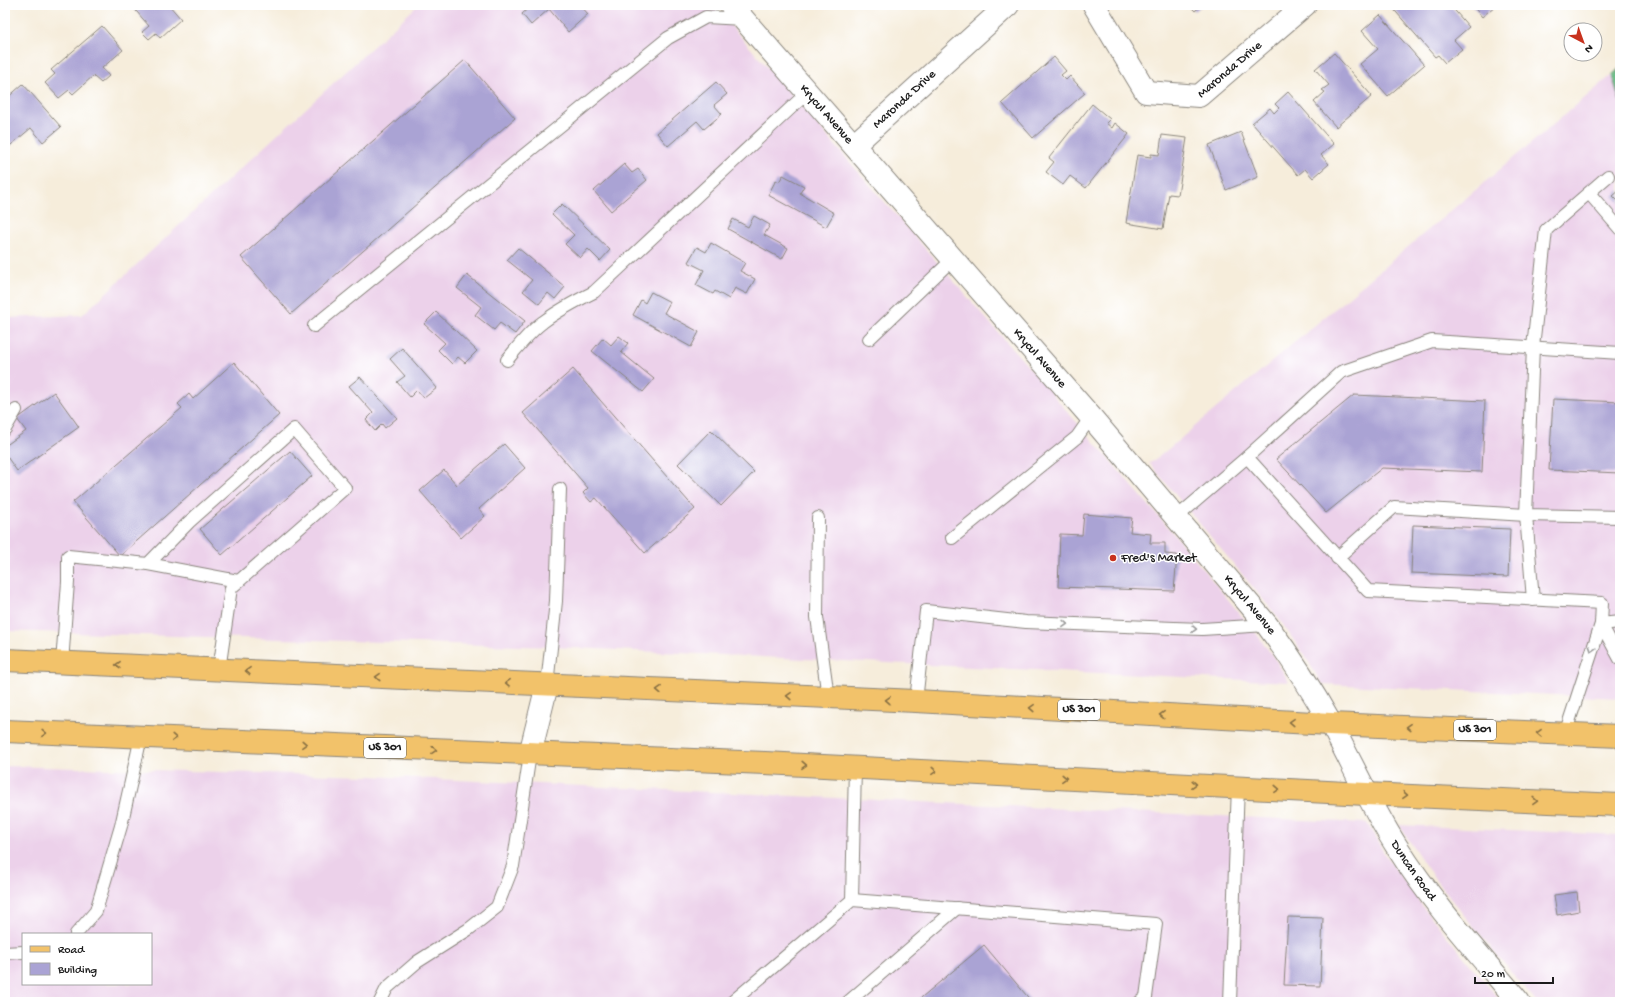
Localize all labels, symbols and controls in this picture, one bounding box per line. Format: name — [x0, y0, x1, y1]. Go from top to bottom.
north arrow — [1563, 22, 1603, 62]
street label: Maronda Drive — [1194, 38, 1265, 101]
text: N — [1582, 41, 1595, 55]
street label: Maronda Drive — [870, 67, 939, 132]
street label: Krycul Avenue — [796, 81, 857, 147]
street label: Krycul Avenue — [1010, 325, 1070, 391]
place label: Fred's Market — [1120, 551, 1198, 566]
marker: Fred's Market — [1108, 553, 1118, 563]
street label: Krycul Avenue — [1220, 572, 1279, 638]
one-way arrow — [1062, 620, 1068, 628]
one-way arrow — [1191, 625, 1197, 633]
one-way arrow — [1589, 645, 1597, 652]
one-way arrow — [115, 661, 121, 670]
one-way arrow — [245, 667, 251, 675]
one-way arrow — [375, 673, 381, 681]
one-way arrow — [505, 678, 511, 687]
one-way arrow — [656, 685, 662, 694]
one-way arrow — [786, 691, 792, 700]
one-way arrow — [885, 696, 891, 704]
road number: US 301 — [1058, 700, 1100, 720]
one-way arrow — [1029, 703, 1035, 712]
one-way arrow — [1159, 710, 1165, 719]
one-way arrow — [1289, 717, 1295, 726]
road number: US 301 — [1454, 720, 1496, 740]
one-way arrow — [1406, 723, 1412, 731]
one-way arrow — [41, 729, 47, 737]
one-way arrow — [1536, 729, 1542, 737]
one-way arrow — [171, 734, 177, 743]
road number: US 301 — [364, 738, 406, 758]
one-way arrow — [301, 740, 307, 748]
one-way arrow — [431, 746, 437, 754]
one-way arrow — [801, 761, 807, 769]
one-way arrow — [931, 767, 937, 776]
one-way arrow — [1061, 773, 1067, 782]
one-way arrow — [1191, 780, 1197, 789]
one-way arrow — [1274, 784, 1280, 793]
one-way arrow — [1402, 791, 1408, 800]
one-way arrow — [1532, 797, 1538, 805]
street label: Duncan Road — [1387, 837, 1440, 905]
legend — [22, 933, 152, 985]
text: Road — [58, 944, 85, 958]
scale bar — [1475, 959, 1553, 985]
text: Building — [57, 964, 97, 978]
text: 20 m — [1481, 968, 1506, 982]

